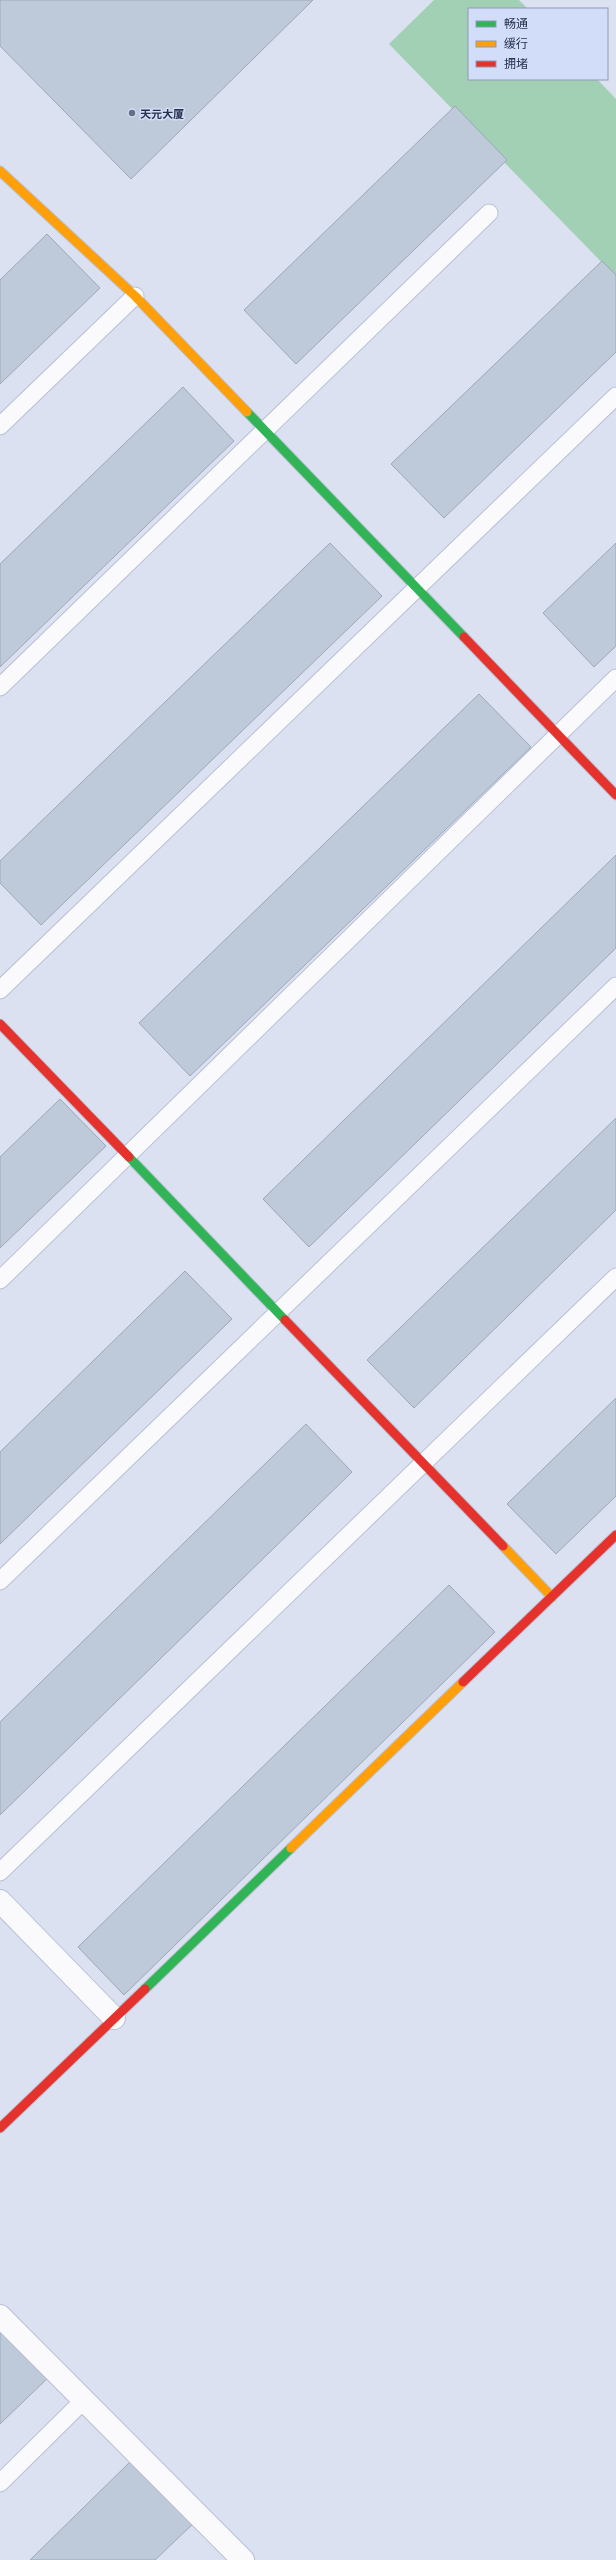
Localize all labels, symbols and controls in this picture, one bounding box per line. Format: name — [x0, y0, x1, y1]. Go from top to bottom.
legend — [468, 8, 608, 80]
text: 畅通 — [504, 14, 528, 32]
text: 缓行 — [504, 34, 528, 52]
text: 拥堵 — [504, 54, 528, 72]
place label: 天元大厦 — [140, 105, 184, 121]
marker: 天元大厦 — [127, 108, 137, 118]

